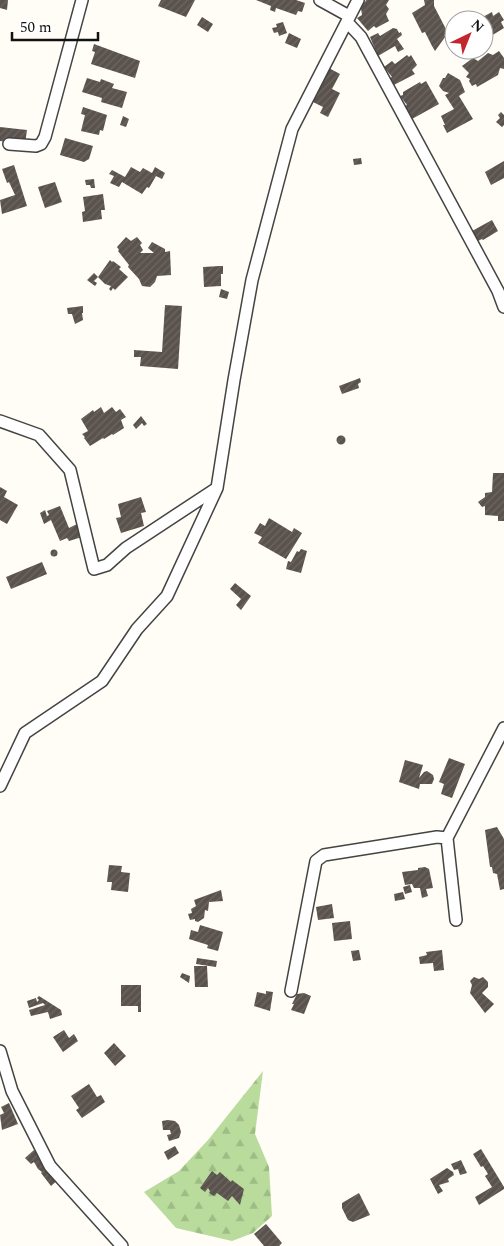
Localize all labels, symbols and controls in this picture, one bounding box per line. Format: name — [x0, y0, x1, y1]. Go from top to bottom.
scale bar — [12, 10, 99, 42]
north arrow — [444, 10, 494, 60]
text: N — [466, 14, 489, 37]
text: 50 m — [20, 16, 52, 39]

